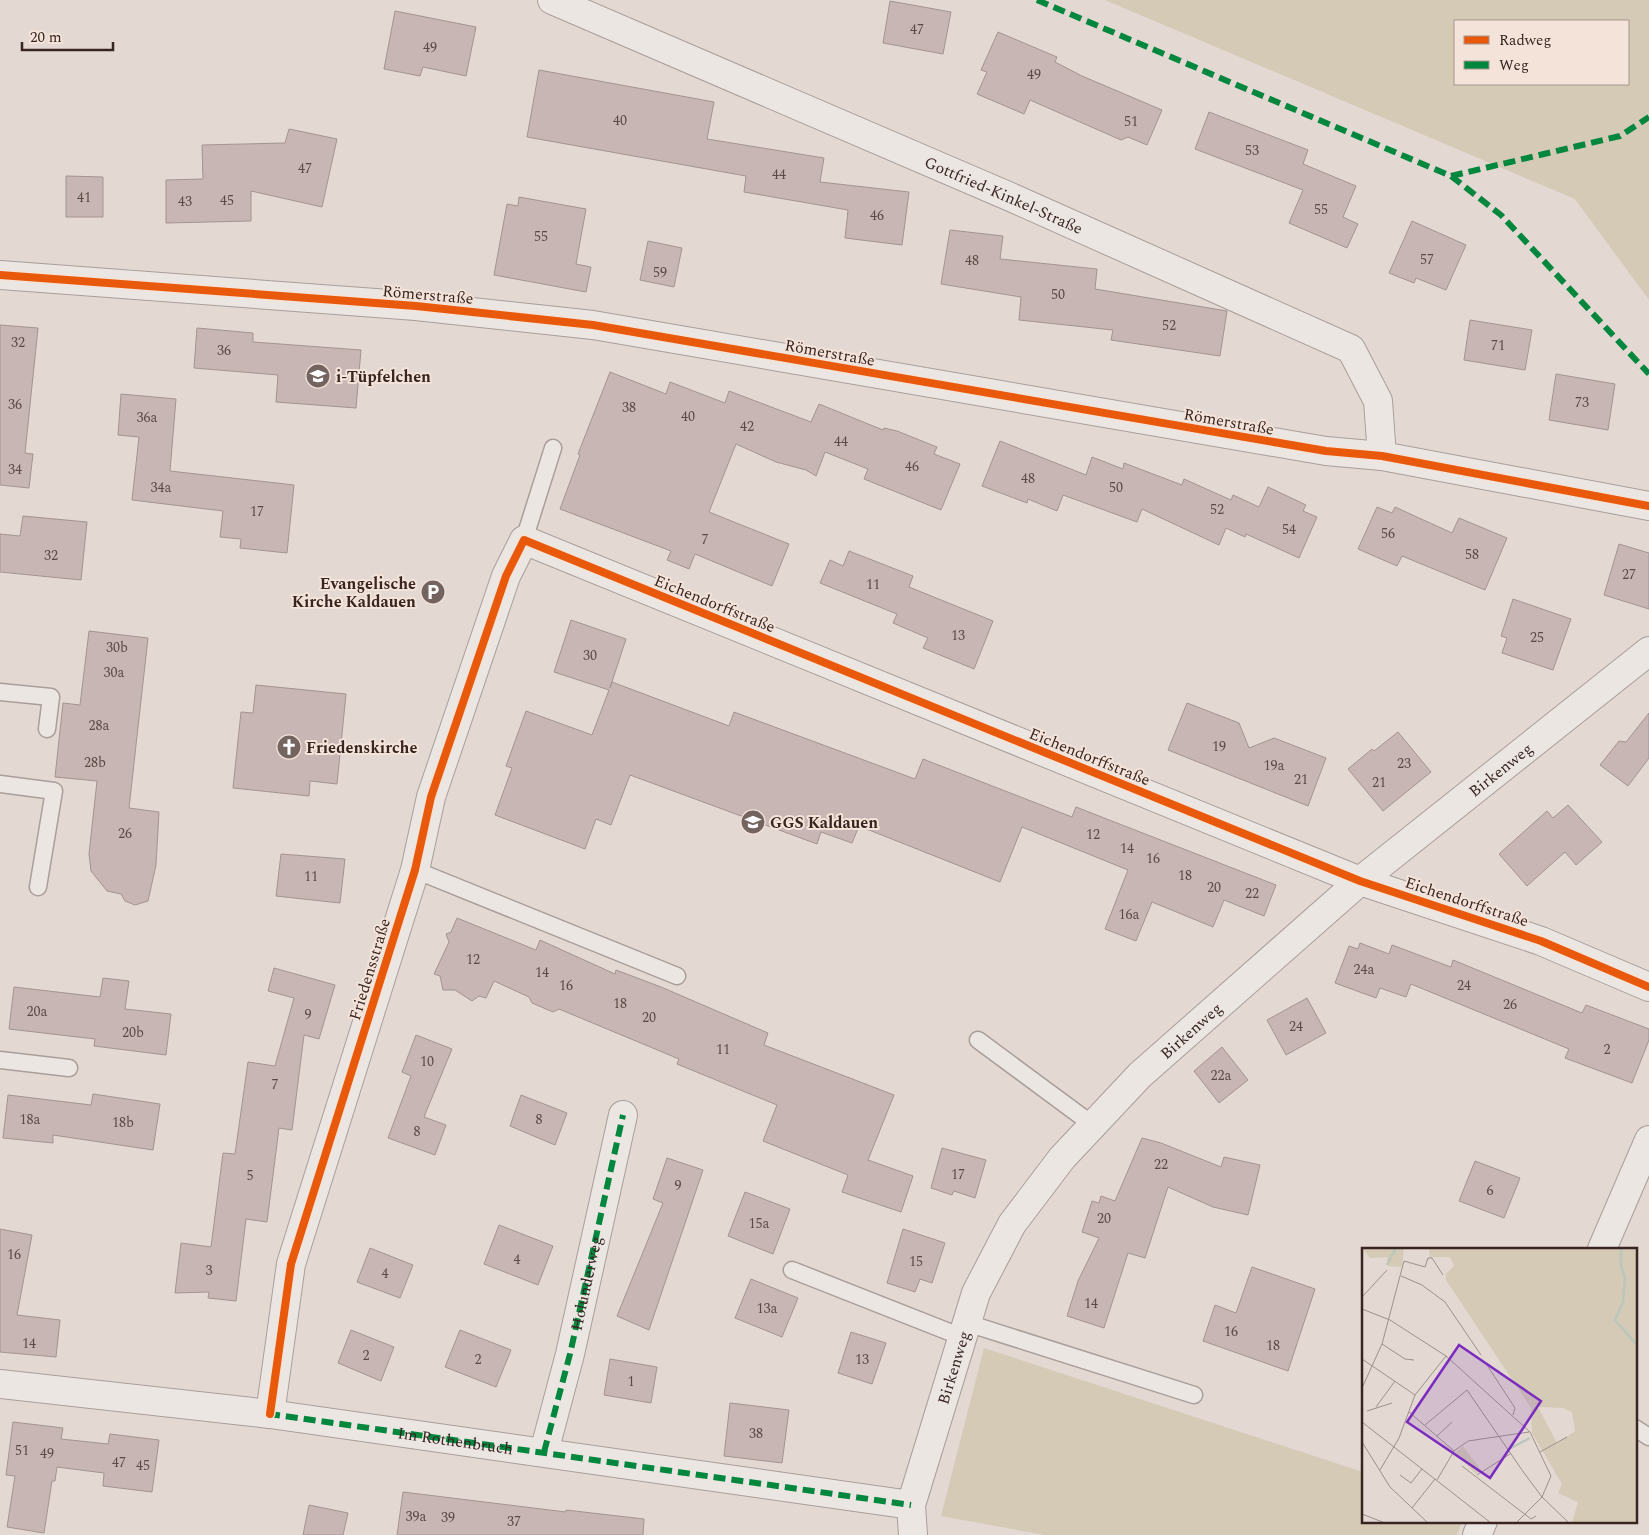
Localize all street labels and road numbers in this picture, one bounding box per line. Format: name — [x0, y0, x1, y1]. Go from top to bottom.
street label: Gottfried-Kinkel-Straße — [920, 150, 1087, 241]
street label: Römerstraße — [381, 279, 474, 311]
street label: Römerstraße — [783, 333, 877, 373]
street label: Römerstraße — [1182, 402, 1276, 442]
street label: Eichendorffstraße — [650, 569, 779, 639]
street label: Eichendorffstraße — [1025, 722, 1154, 792]
street label: Birkenweg — [1464, 737, 1538, 803]
street label: Eichendorffstraße — [1402, 871, 1532, 933]
street label: Friedensstraße — [343, 915, 397, 1023]
street label: Birkenweg — [1155, 997, 1228, 1065]
street label: Holunderweg — [565, 1234, 609, 1333]
street label: Birkenweg — [932, 1328, 977, 1408]
street label: Im Rothenbruch — [396, 1421, 515, 1461]

